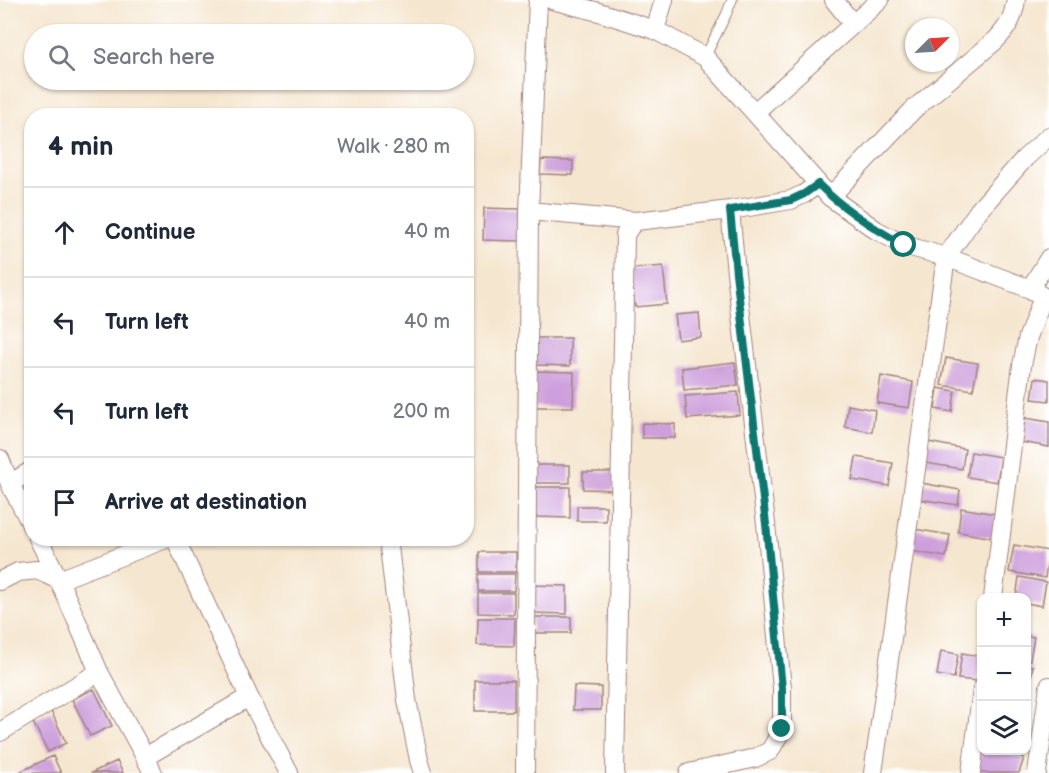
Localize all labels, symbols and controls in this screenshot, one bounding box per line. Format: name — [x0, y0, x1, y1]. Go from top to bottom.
north arrow — [905, 18, 959, 72]
search box — [24, 24, 474, 90]
icon: search — [45, 41, 78, 74]
text: Search here — [93, 44, 215, 71]
text: 4 min — [48, 132, 113, 163]
text: Walk · 280 m — [337, 135, 450, 159]
icon: ahead — [48, 216, 81, 249]
text: Continue — [105, 219, 195, 246]
text: 40 m — [404, 220, 450, 244]
route start — [890, 231, 916, 257]
icon: left — [48, 306, 81, 339]
text: Turn left — [105, 309, 189, 336]
text: 40 m — [404, 310, 450, 334]
icon: left — [48, 396, 81, 429]
text: Turn left — [105, 399, 189, 426]
text: 200 m — [393, 400, 450, 424]
icon: arrive — [48, 486, 81, 519]
text: Arrive at destination — [105, 489, 307, 516]
map controls — [977, 593, 1031, 755]
button: + — [977, 593, 1031, 647]
button: − — [977, 647, 1031, 701]
button: layers — [977, 701, 1031, 755]
route end — [768, 715, 794, 741]

